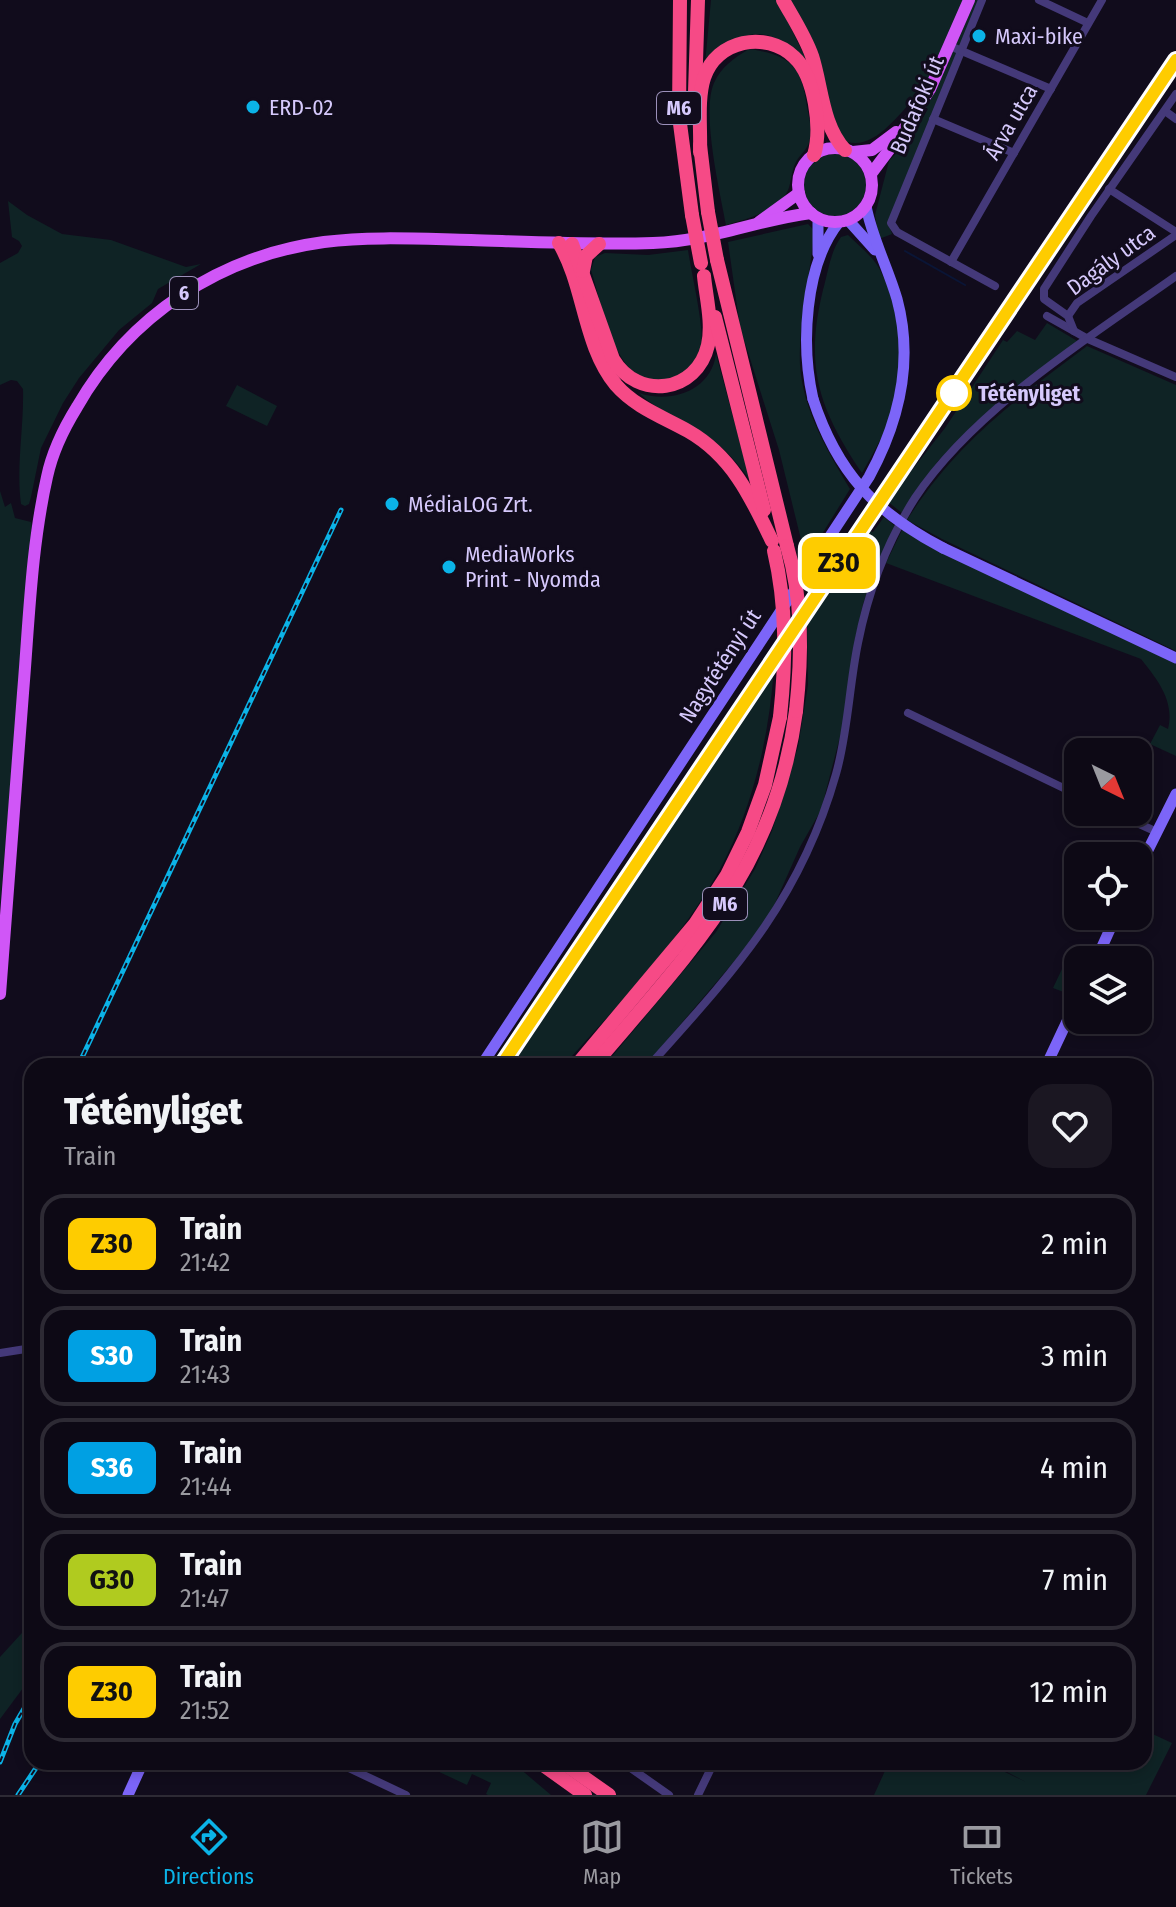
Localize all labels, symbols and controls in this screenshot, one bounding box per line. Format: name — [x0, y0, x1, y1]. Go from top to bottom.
place label: Maxi-bike — [995, 23, 1083, 50]
marker: Maxi-bike — [970, 27, 988, 45]
street label: Budafoki út — [884, 51, 950, 158]
street label: Árva utca — [979, 79, 1043, 165]
road number: M6 — [657, 92, 701, 124]
place label: ERD-02 — [269, 94, 333, 121]
marker: ERD-02 — [244, 98, 262, 116]
street label: Dagály utca — [1062, 219, 1160, 301]
road number: 6 — [170, 277, 198, 309]
marker: Tétényliget — [937, 376, 971, 410]
place label: Tétényliget — [978, 380, 1080, 407]
place label: MédiaLOG Zrt. — [408, 491, 533, 518]
marker: MédiaLOG Zrt. — [383, 495, 401, 513]
line badge: Z30 — [793, 537, 885, 589]
place label: MediaWorks Print - Nyomda — [465, 541, 601, 593]
text: Z30 — [818, 546, 860, 579]
marker: MediaWorks Print - Nyomda — [440, 558, 458, 576]
street label: Nagytétényi út — [673, 603, 767, 728]
north arrow — [1064, 738, 1152, 826]
map controls — [1064, 738, 1152, 1034]
button: locate — [1064, 842, 1152, 930]
road number: M6 — [703, 888, 747, 920]
button: layers — [1064, 946, 1152, 1034]
button: heart — [1028, 1084, 1112, 1168]
text: Tétényliget — [64, 1088, 242, 1134]
text: Train — [64, 1141, 117, 1172]
text: Train — [180, 1211, 242, 1247]
text: 2 min — [1041, 1226, 1108, 1262]
text: Z30 — [91, 1227, 133, 1260]
text: 21:42 — [180, 1247, 230, 1278]
text: Train — [180, 1323, 242, 1359]
text: 3 min — [1041, 1338, 1108, 1374]
text: S30 — [90, 1339, 134, 1372]
text: 21:43 — [180, 1359, 230, 1390]
text: Train — [180, 1435, 242, 1471]
text: 4 min — [1040, 1450, 1108, 1486]
text: S36 — [91, 1451, 133, 1484]
text: 21:44 — [180, 1471, 232, 1502]
text: Train — [180, 1547, 242, 1583]
text: 7 min — [1042, 1562, 1108, 1598]
text: G30 — [89, 1563, 135, 1596]
text: 21:47 — [180, 1583, 229, 1614]
text: Train — [180, 1659, 242, 1695]
text: 12 min — [1030, 1674, 1108, 1710]
text: Z30 — [91, 1675, 133, 1708]
text: 21:52 — [180, 1695, 230, 1726]
tab: Directions — [163, 1815, 254, 1890]
tab: Map — [580, 1815, 624, 1890]
tab: Tickets — [950, 1815, 1013, 1890]

